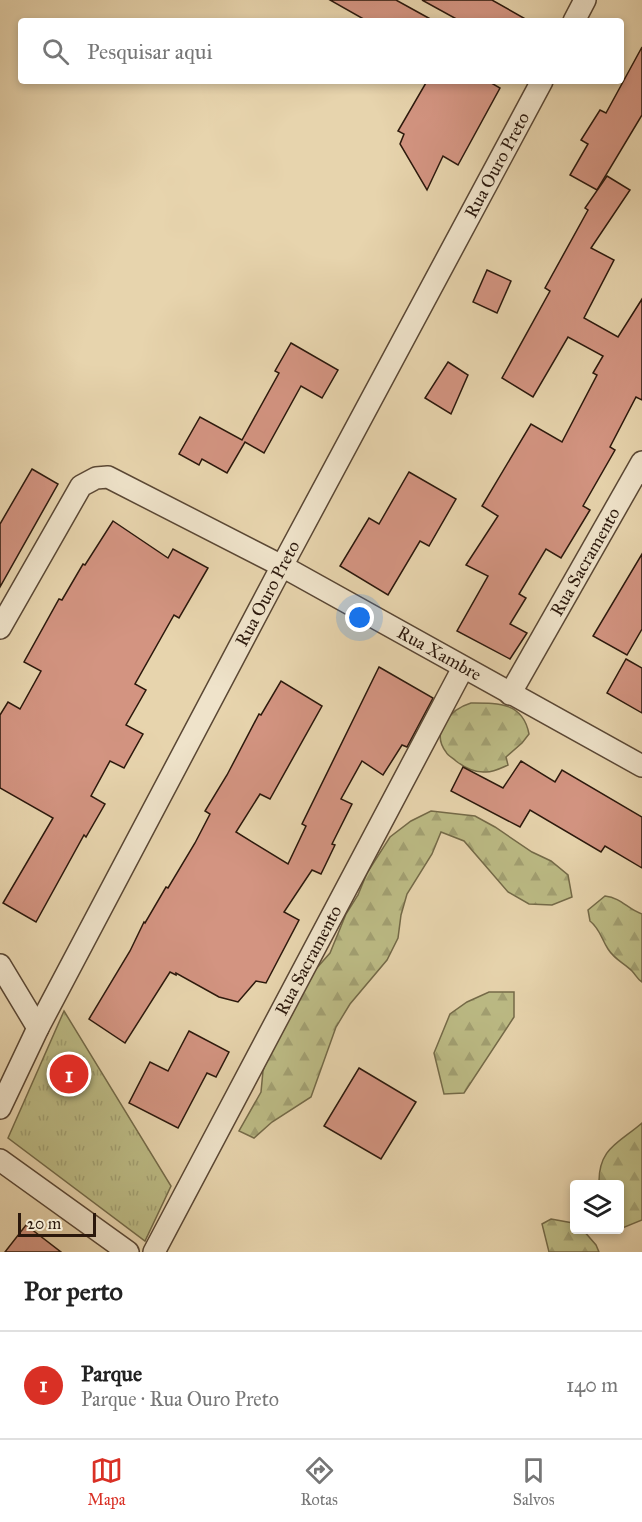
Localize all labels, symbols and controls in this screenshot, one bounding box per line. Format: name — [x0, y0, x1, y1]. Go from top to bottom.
search box — [18, 18, 624, 84]
icon: search — [39, 35, 72, 68]
text: Pesquisar aqui — [87, 38, 212, 65]
street label: Rua Ouro Preto — [460, 108, 534, 222]
street label: Rua Sacramento — [546, 504, 625, 620]
street label: Rua Ouro Preto — [231, 537, 305, 650]
your location — [345, 603, 374, 632]
street label: Rua Xambre — [393, 621, 485, 686]
street label: Rua Sacramento — [270, 902, 346, 1019]
pin: 1 — [50, 1052, 88, 1096]
map controls — [570, 1180, 624, 1234]
button: layers — [570, 1180, 624, 1234]
scale bar — [18, 1210, 96, 1238]
text: 20 m — [27, 1214, 61, 1233]
text: Por perto — [24, 1275, 123, 1307]
text: Parque — [81, 1360, 142, 1387]
text: 1 — [40, 1373, 47, 1397]
text: 140 m — [566, 1373, 618, 1397]
text: Parque · Rua Ouro Preto — [81, 1387, 279, 1411]
tab: Mapa — [87, 1454, 125, 1509]
tab: Rotas — [300, 1454, 338, 1509]
tab: Salvos — [513, 1454, 555, 1509]

